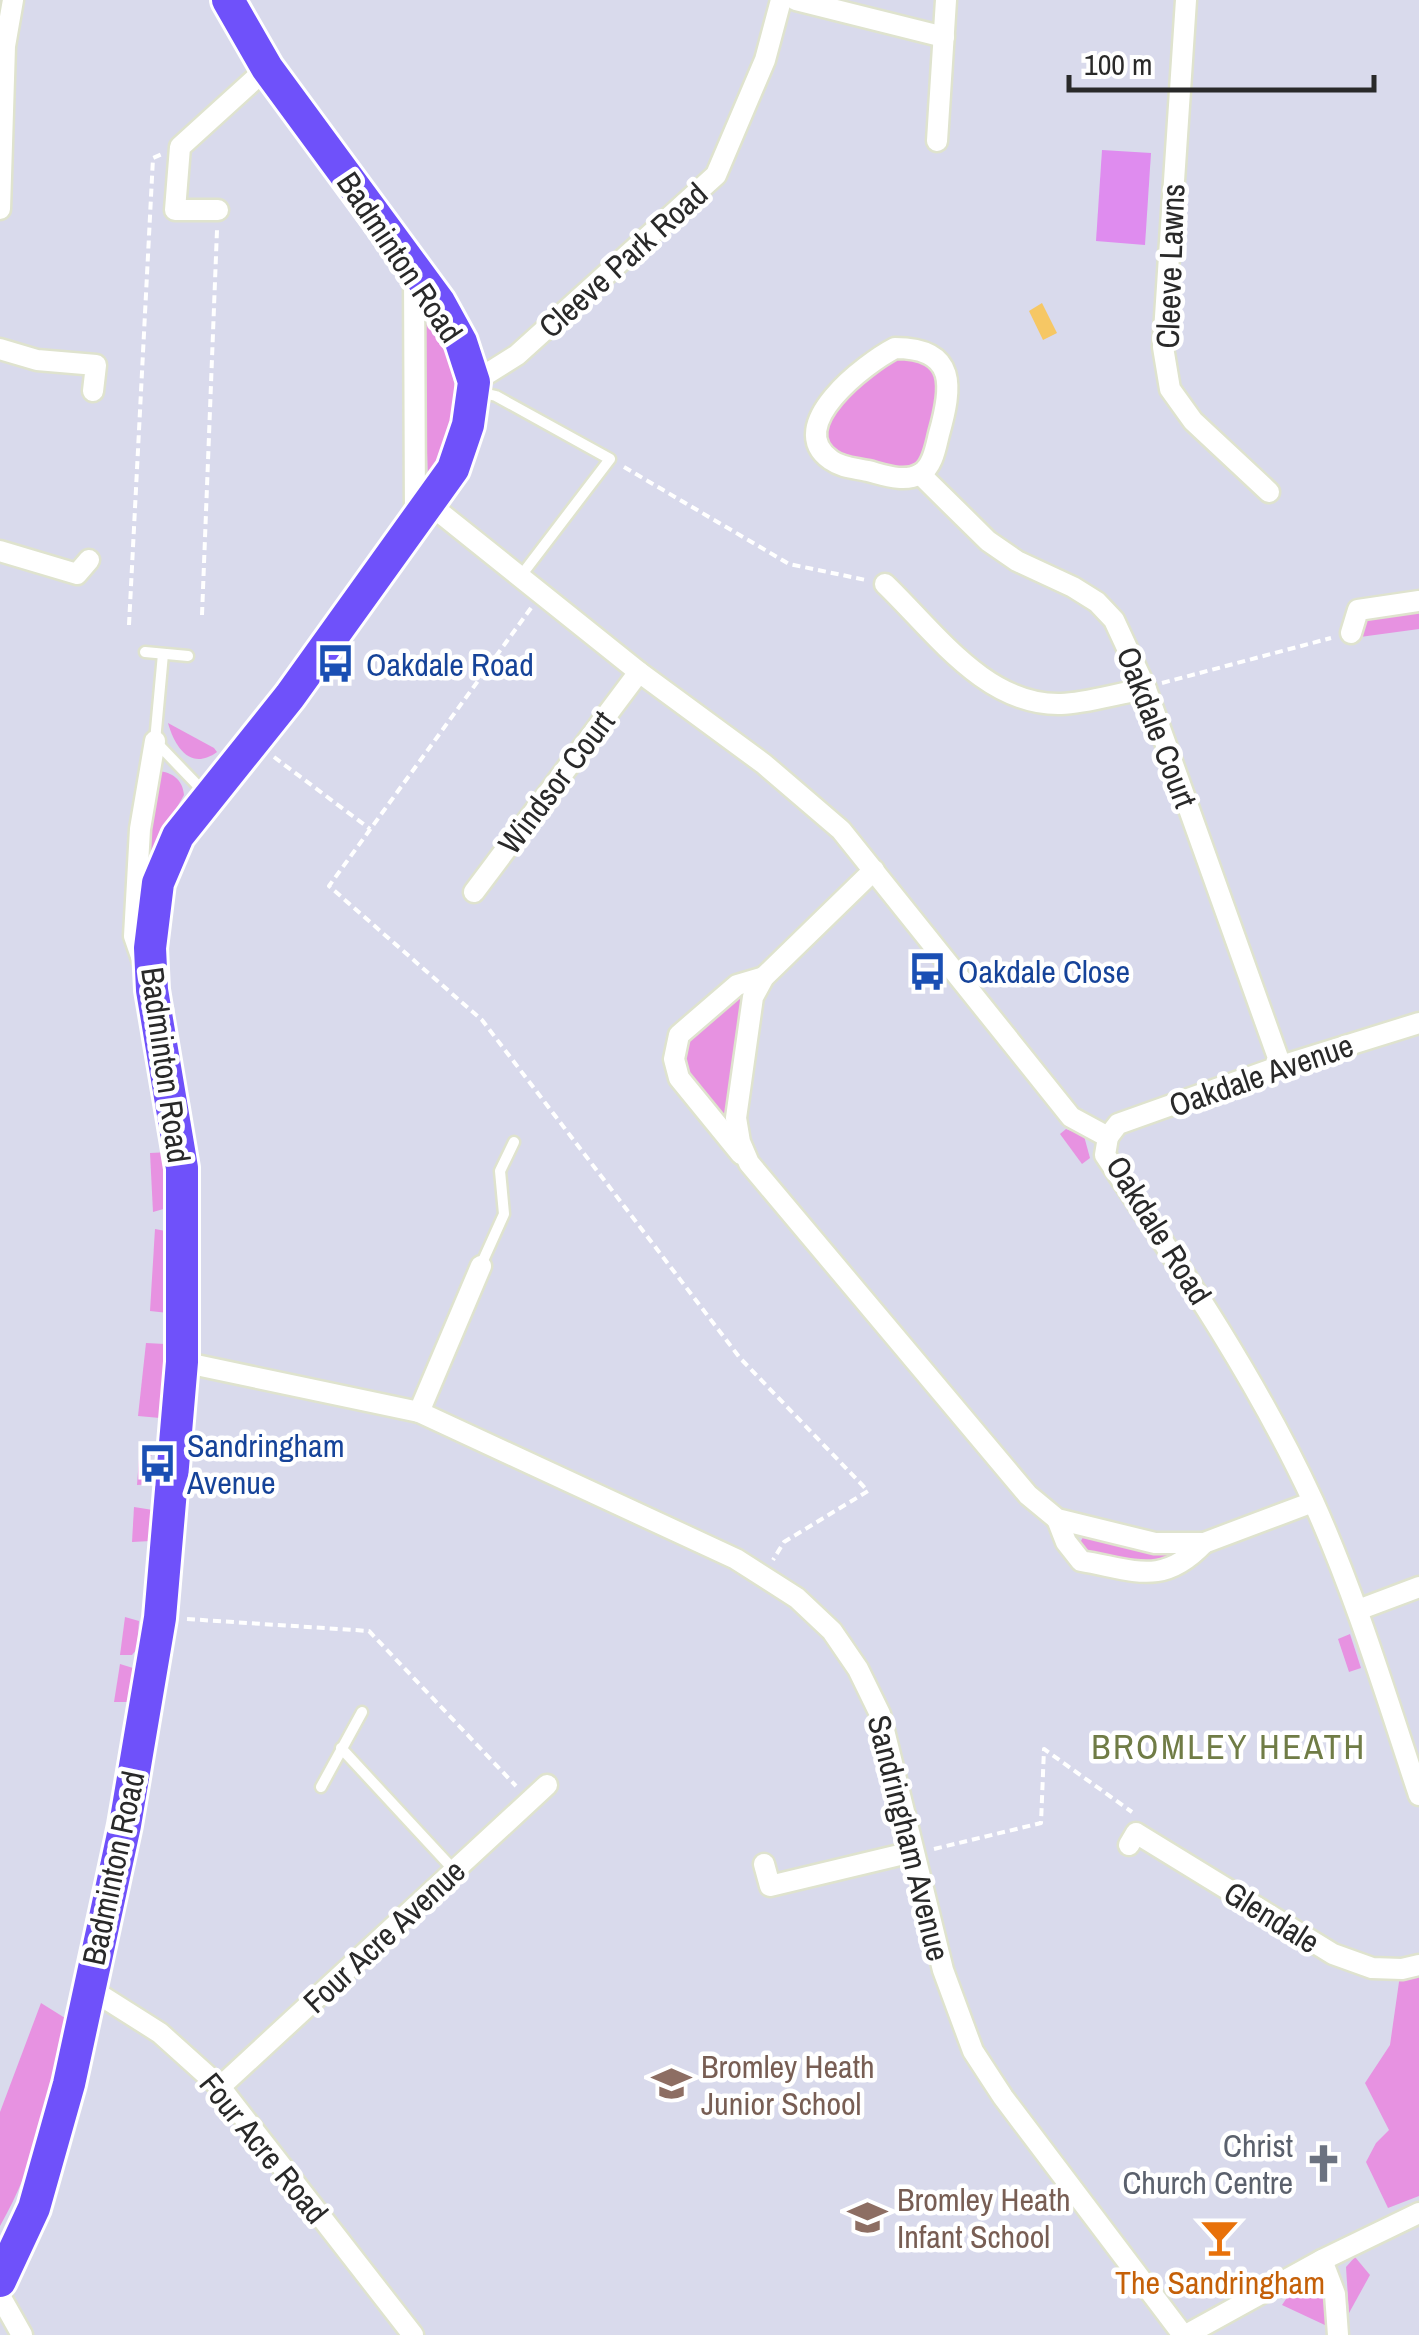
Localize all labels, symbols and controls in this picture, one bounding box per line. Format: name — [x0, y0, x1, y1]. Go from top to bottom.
scale bar — [1069, 30, 1374, 92]
text: 100 m — [1084, 44, 1152, 84]
street label: Badminton Road — [327, 163, 473, 351]
street label: Cleeve Park Road — [529, 173, 717, 347]
street label: Cleeve Lawns — [1146, 183, 1194, 349]
street label: Oakdale Court — [1107, 640, 1207, 814]
bus stop icon: Oakdale Road — [315, 643, 357, 685]
place label: Oakdale Road — [366, 643, 534, 686]
street label: Windsor Court — [488, 702, 624, 862]
bus stop icon: Oakdale Close — [907, 950, 949, 992]
place label: Oakdale Close — [958, 950, 1130, 993]
street label: Badminton Road — [131, 964, 201, 1166]
street label: Oakdale Avenue — [1163, 1023, 1359, 1127]
street label: Oakdale Road — [1096, 1147, 1222, 1313]
place label: Sandringham Avenue — [186, 1424, 345, 1504]
bus stop icon: Sandringham Avenue — [136, 1442, 178, 1484]
street label: Sandringham Avenue — [858, 1711, 960, 1965]
district label: BROMLEY HEATH — [1091, 1723, 1367, 1770]
street label: Badminton Road — [71, 1767, 155, 1969]
street label: Four Acre Avenue — [294, 1850, 474, 2022]
street label: Glendale — [1216, 1871, 1328, 1963]
place label: Bromley Heath Junior School — [701, 2045, 875, 2125]
school or university icon: Bromley Heath Junior School — [650, 2063, 692, 2105]
street label: Four Acre Road — [190, 2064, 338, 2232]
place label: Christ Church Centre — [1122, 2124, 1293, 2204]
church icon: Christ Church Centre — [1302, 2142, 1344, 2184]
place label: Bromley Heath Infant School — [897, 2178, 1071, 2258]
school or university icon: Bromley Heath Infant School — [846, 2196, 888, 2238]
bar icon: The Sandringham — [1199, 2216, 1241, 2258]
place label: The Sandringham — [1115, 2261, 1325, 2304]

